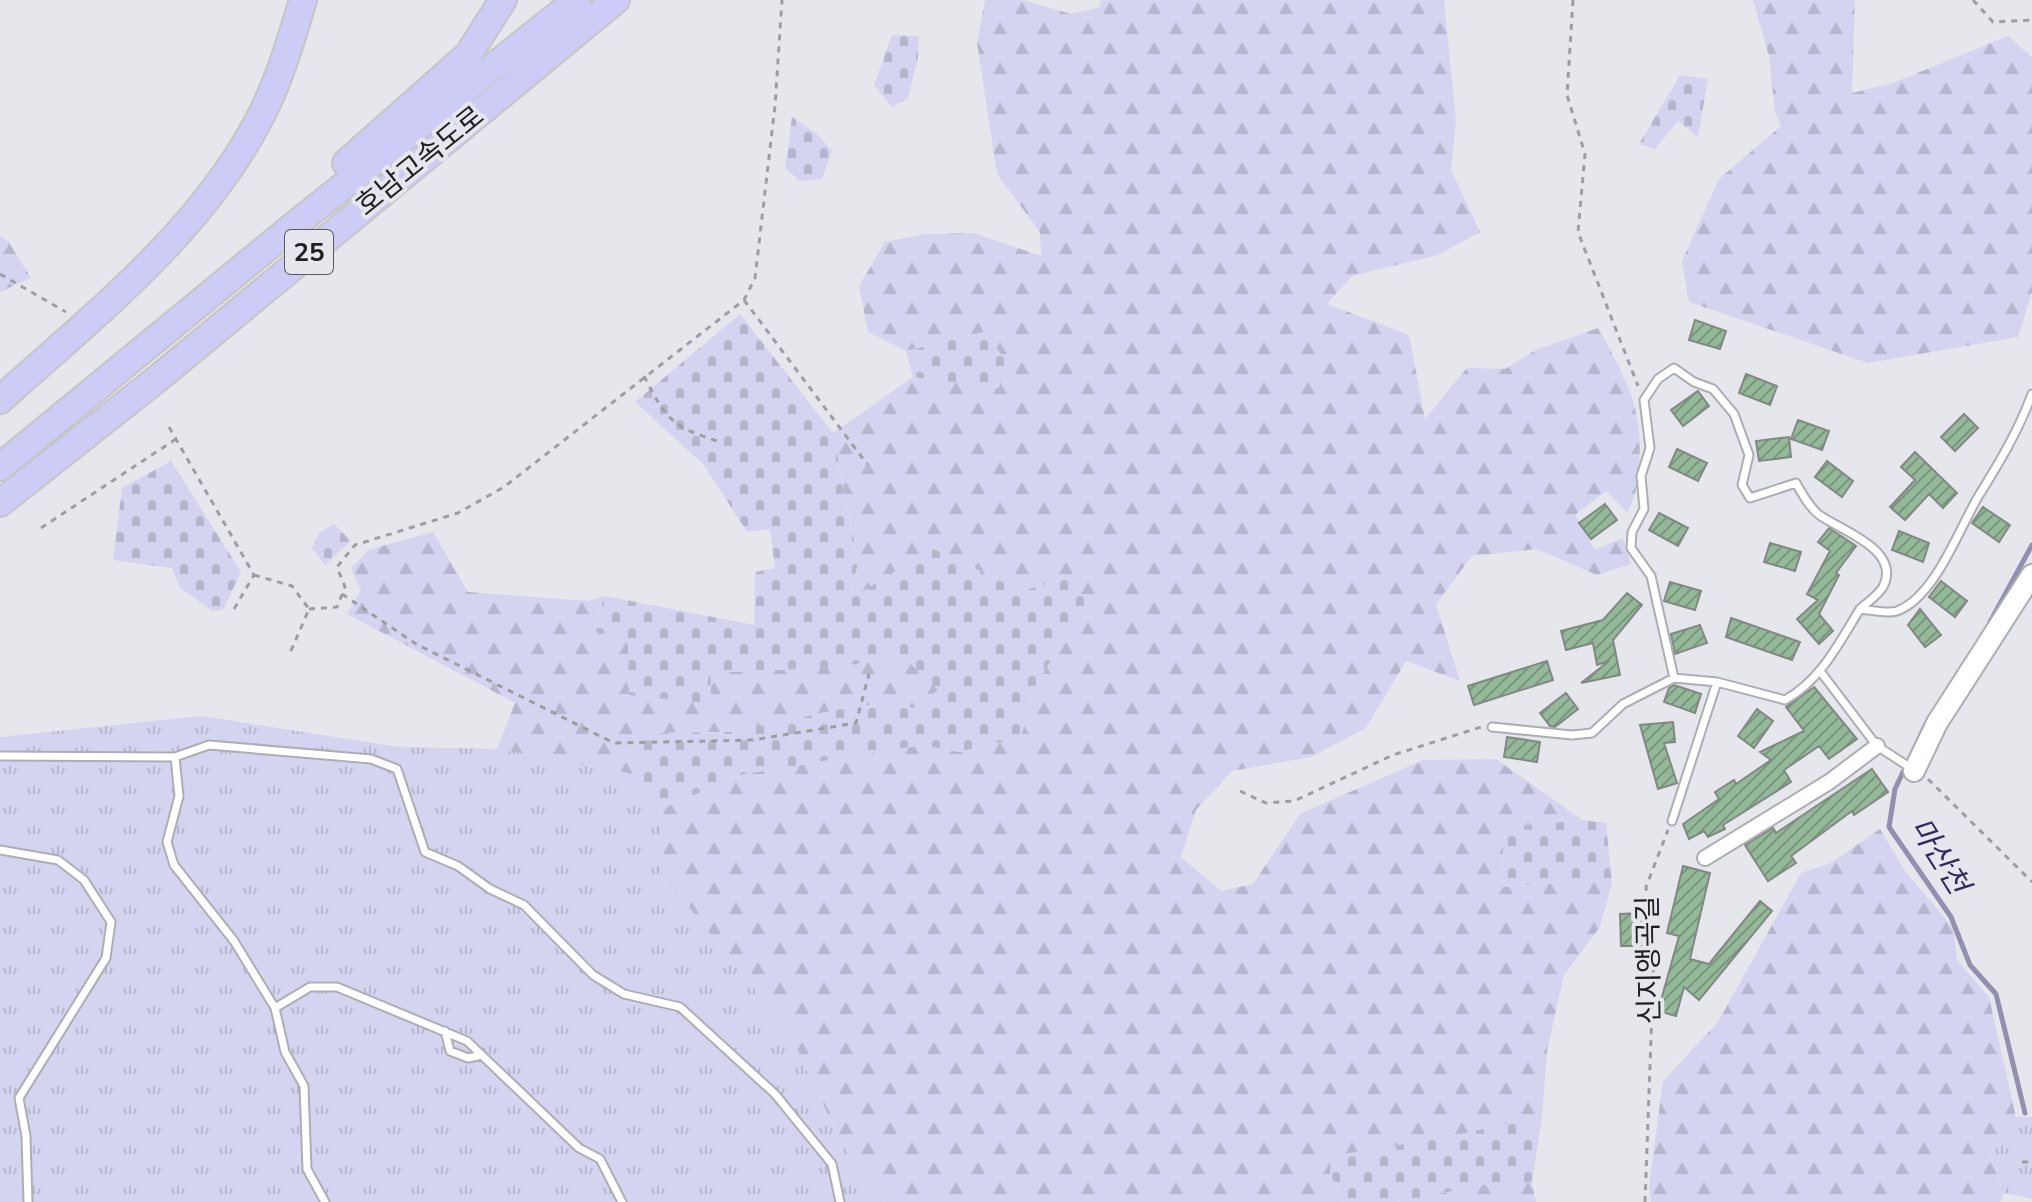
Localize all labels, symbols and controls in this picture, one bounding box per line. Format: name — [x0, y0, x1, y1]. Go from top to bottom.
street label: 호남고속도로 — [348, 98, 492, 224]
road number: 25 — [285, 230, 333, 274]
water label: 마산천 — [1900, 810, 1980, 905]
street label: 신지앵곡길 — [1629, 895, 1669, 1025]

